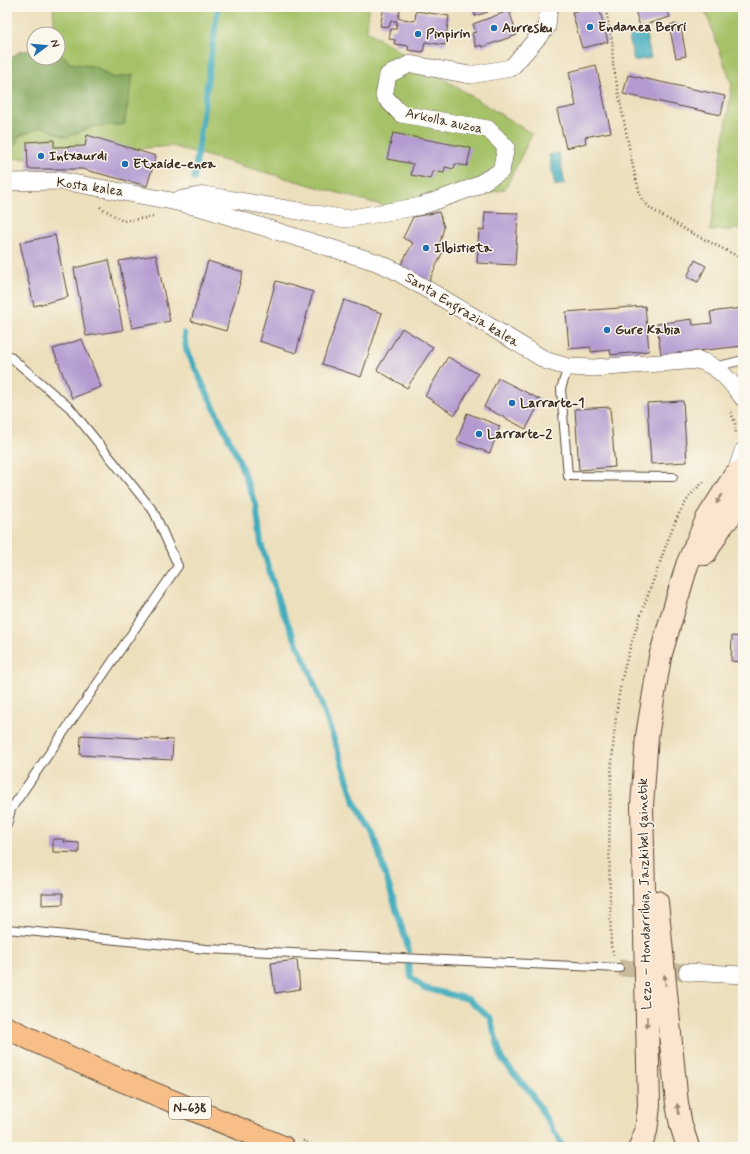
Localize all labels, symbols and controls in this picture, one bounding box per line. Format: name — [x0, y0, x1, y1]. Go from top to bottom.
place label: Endanea Berri — [598, 18, 686, 36]
place label: Aurresku — [502, 19, 553, 37]
marker: Endanea Berri — [585, 22, 595, 32]
marker: Aurresku — [489, 23, 499, 33]
place label: Pinpirin — [426, 25, 471, 43]
north arrow — [26, 26, 66, 66]
marker: Pinpirin — [413, 29, 423, 39]
text: N — [47, 38, 62, 49]
street label: Arkolla auzoa — [404, 104, 484, 138]
place label: Intxaurdi — [49, 147, 107, 165]
marker: Intxaurdi — [36, 151, 46, 161]
place label: Etxaide-enea — [133, 155, 216, 173]
marker: Etxaide-enea — [120, 159, 130, 169]
street label: Kosta kalea — [55, 173, 125, 201]
place label: Ilbistieta — [434, 239, 492, 257]
marker: Ilbistieta — [421, 243, 431, 253]
street label: Santa Engrazia kalea — [400, 269, 523, 353]
place label: Gure Kabia — [615, 321, 680, 339]
marker: Gure Kabia — [602, 325, 612, 335]
place label: Larrarte-1 — [520, 394, 585, 412]
marker: Larrarte-1 — [507, 398, 517, 408]
place label: Larrarte-2 — [487, 425, 552, 443]
marker: Larrarte-2 — [474, 429, 484, 439]
one-way arrow — [715, 494, 723, 504]
street label: Lezo – Hondarribia, Jaizkibel gainetik — [634, 778, 658, 1010]
one-way arrow — [662, 974, 668, 986]
one-way arrow — [644, 1016, 650, 1029]
road number: N-638 — [169, 1097, 211, 1119]
one-way arrow — [675, 1103, 681, 1115]

